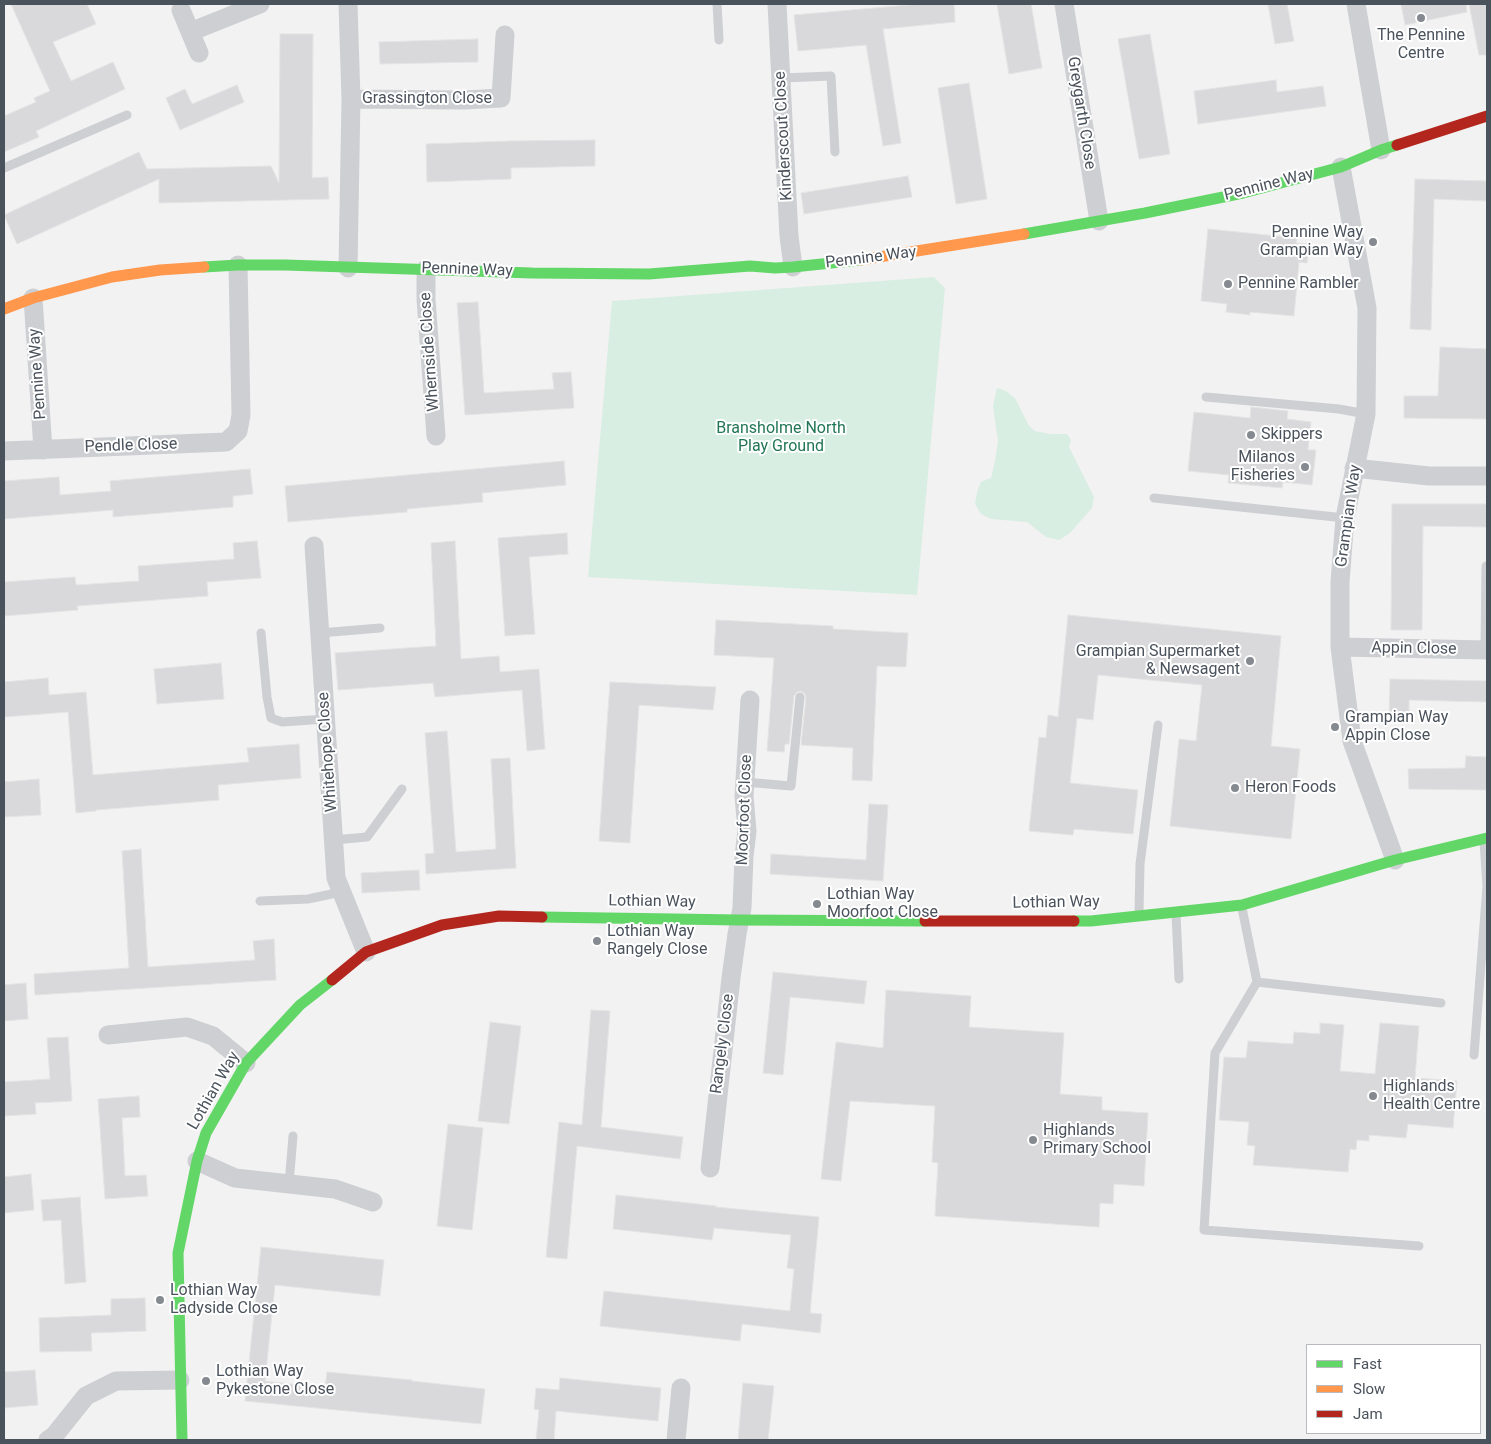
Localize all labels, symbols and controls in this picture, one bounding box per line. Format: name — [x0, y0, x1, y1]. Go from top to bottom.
marker: The Pennine Centre — [1415, 12, 1427, 24]
place label: The Pennine Centre — [1377, 26, 1465, 64]
street label: Greygarth Close — [1063, 55, 1099, 171]
street label: Kinderscout Close — [771, 71, 797, 201]
street label: Grassington Close — [362, 89, 492, 109]
street label: Pennine Way — [1222, 165, 1316, 205]
place label: Pennine Way Grampian Way — [1260, 223, 1363, 261]
marker: Pennine Way Grampian Way — [1367, 236, 1379, 248]
street label: Pennine Way — [824, 243, 918, 273]
street label: Pennine Way — [421, 259, 513, 281]
place label: Pennine Rambler — [1238, 274, 1359, 294]
marker: Pennine Rambler — [1222, 278, 1234, 290]
street label: Whernside Close — [416, 292, 444, 412]
street label: Pennine Way — [25, 328, 51, 420]
park label: Bransholme North Play Ground — [716, 419, 846, 457]
place label: Skippers — [1261, 425, 1323, 445]
marker: Skippers — [1245, 429, 1257, 441]
street label: Pendle Close — [84, 435, 178, 457]
place label: Milanos Fisheries — [1231, 448, 1295, 486]
marker: Milanos Fisheries — [1299, 461, 1311, 473]
street label: Grampian Way — [1332, 464, 1366, 568]
street label: Appin Close — [1371, 639, 1457, 659]
place label: Grampian Supermarket & Newsagent — [1076, 642, 1240, 680]
marker: Grampian Supermarket & Newsagent — [1244, 655, 1256, 667]
street label: Whitehope Close — [314, 691, 342, 813]
place label: Grampian Way Appin Close — [1345, 708, 1448, 746]
marker: Grampian Way Appin Close — [1329, 721, 1341, 733]
street label: Moorfoot Close — [733, 754, 757, 866]
place label: Heron Foods — [1245, 778, 1336, 798]
marker: Heron Foods — [1229, 782, 1241, 794]
place label: Lothian Way Moorfoot Close — [827, 885, 938, 923]
street label: Lothian Way — [608, 892, 696, 912]
street label: Lothian Way — [1012, 893, 1100, 913]
marker: Lothian Way Moorfoot Close — [811, 898, 823, 910]
place label: Lothian Way Rangely Close — [607, 922, 707, 960]
marker: Lothian Way Rangely Close — [591, 935, 603, 947]
street label: Rangely Close — [707, 993, 739, 1095]
street label: Lothian Way — [184, 1048, 244, 1134]
place label: Highlands Health Centre — [1383, 1077, 1480, 1115]
marker: Highlands Health Centre — [1367, 1090, 1379, 1102]
place label: Highlands Primary School — [1043, 1121, 1151, 1159]
marker: Highlands Primary School — [1027, 1134, 1039, 1146]
place label: Lothian Way Ladyside Close — [170, 1281, 278, 1319]
marker: Lothian Way Ladyside Close — [154, 1294, 166, 1306]
legend — [1306, 1344, 1481, 1434]
text: Fast — [1353, 1355, 1382, 1373]
place label: Lothian Way Pykestone Close — [216, 1362, 334, 1400]
marker: Lothian Way Pykestone Close — [200, 1375, 212, 1387]
text: Slow — [1353, 1380, 1385, 1398]
text: Jam — [1353, 1405, 1383, 1423]

